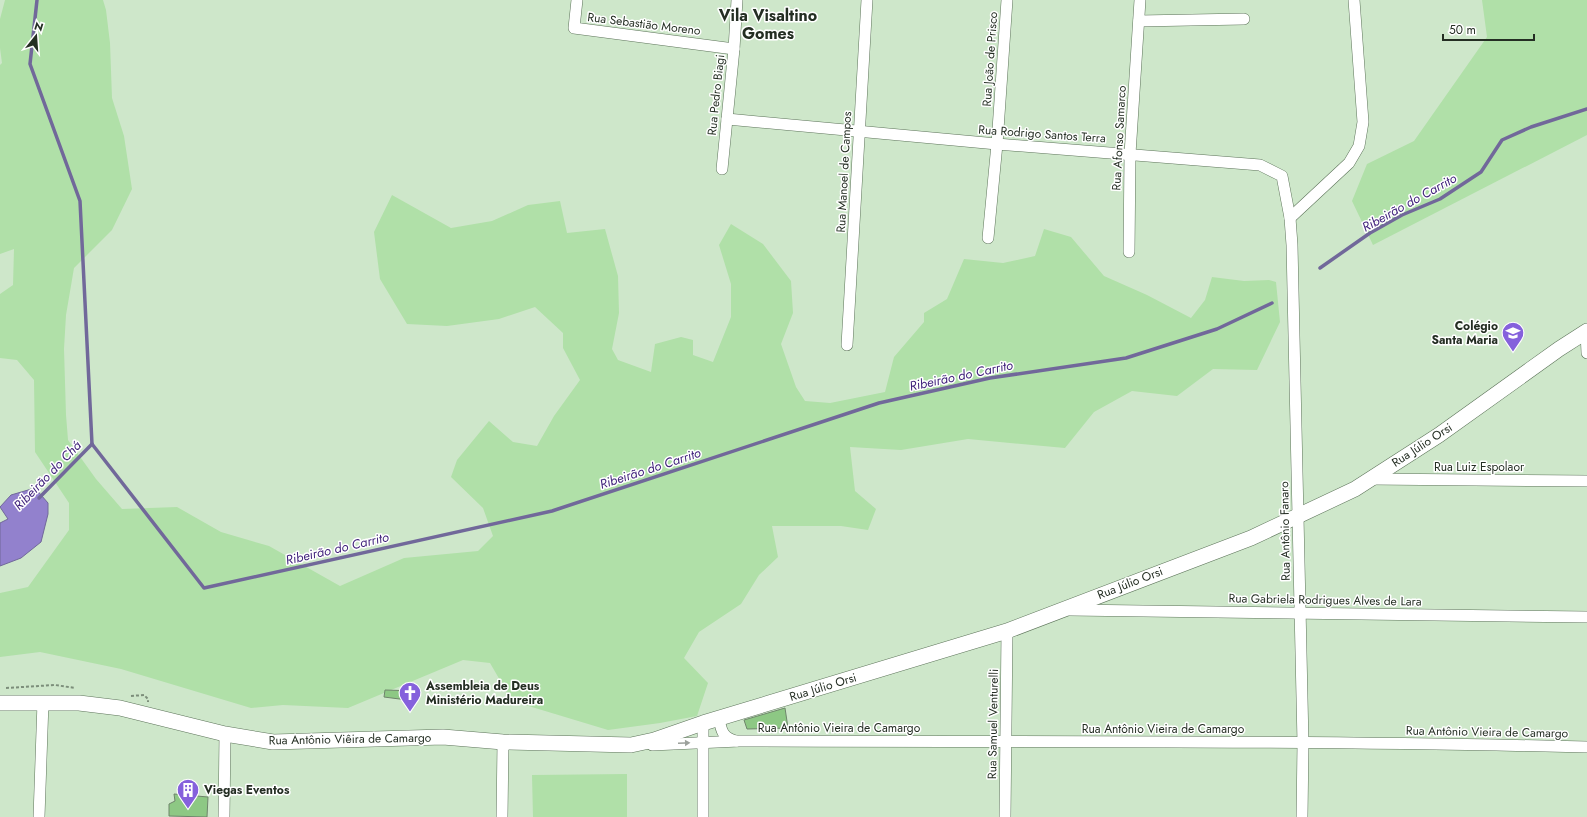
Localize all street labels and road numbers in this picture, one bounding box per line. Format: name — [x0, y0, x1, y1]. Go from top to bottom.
street label: Rua Sebastião Moreno — [586, 8, 702, 40]
street label: Rua João de Prisco — [978, 10, 1002, 107]
street label: Rua Pedro Biagi — [703, 54, 729, 136]
street label: Rua Afonso Samarco — [1107, 85, 1131, 191]
street label: Rua Manoel de Campos — [832, 111, 856, 233]
street label: Rua Rodrigo Santos Terra — [978, 121, 1107, 147]
street label: Rua Júlio Orsi — [1388, 419, 1456, 471]
street label: Rua Luiz Espolaor — [1434, 458, 1525, 476]
street label: Rua Antônio Fanaro — [1275, 481, 1295, 581]
street label: Rua Júlio Orsi — [1094, 562, 1166, 604]
street label: Rua Gabriela Rodrigues Alves de Lara — [1228, 589, 1422, 611]
street label: Rua Júlio Orsi — [787, 668, 859, 706]
street label: Rua Samuel Venturelli — [983, 669, 1003, 779]
street label: Rua Antônio Vieira de Camargo — [758, 719, 921, 737]
street label: Rua Antônio Vieira de Camargo — [1082, 720, 1245, 738]
street label: Rua Antônio Vieira de Camargo — [1406, 722, 1569, 742]
street label: Rua Antônio Viêira de Camargo — [269, 729, 432, 749]

